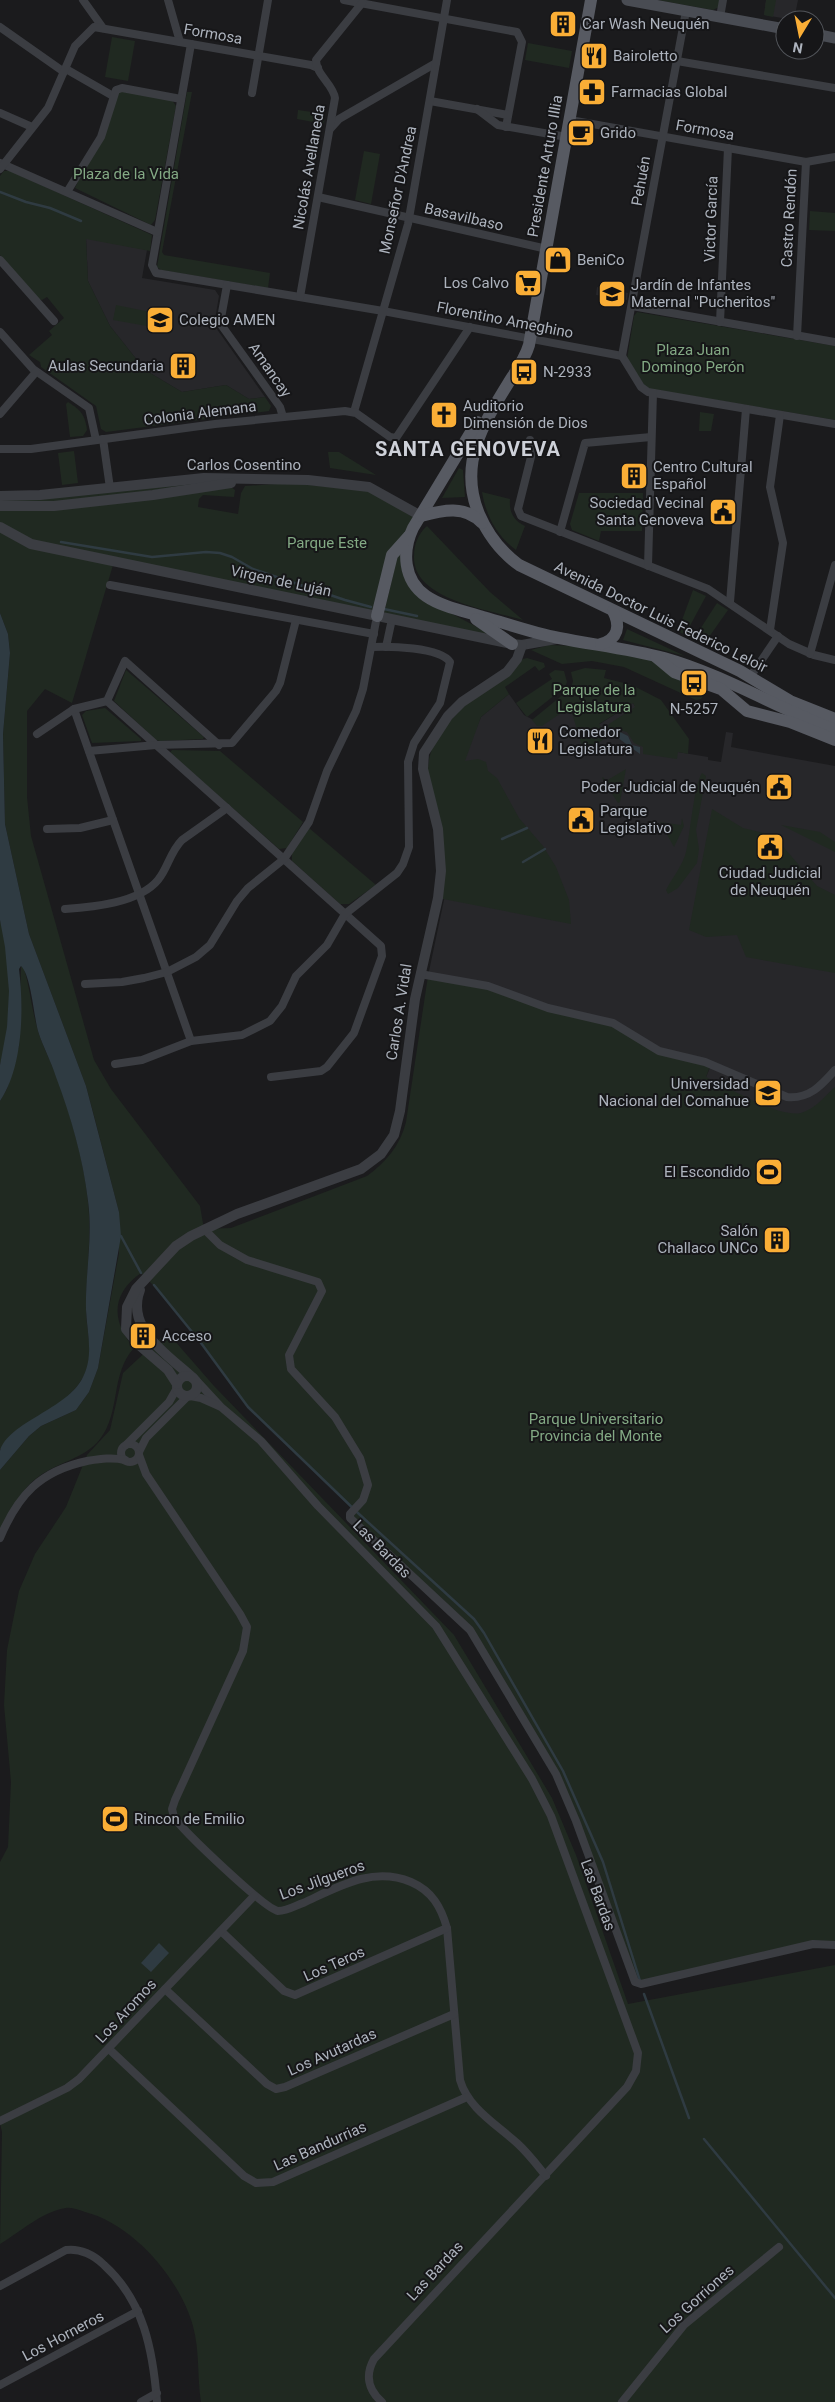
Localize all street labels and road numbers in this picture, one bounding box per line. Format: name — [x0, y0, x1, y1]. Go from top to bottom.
street label: Formosa — [182, 20, 244, 48]
street label: Presidente Arturo Illia — [524, 94, 566, 238]
street label: Nicolás Avellaneda — [289, 103, 329, 231]
street label: Formosa — [674, 116, 736, 144]
street label: Monseñor D'Andrea — [376, 124, 420, 256]
street label: Pehuén — [628, 155, 654, 207]
street label: Castro Rendón — [777, 168, 801, 268]
street label: Victor García — [701, 176, 721, 262]
street label: Basavilbaso — [423, 199, 505, 235]
street label: Florentino Ameghino — [435, 298, 575, 342]
street label: Amancay — [245, 339, 295, 401]
street label: Colonia Alemana — [143, 397, 257, 429]
street label: Carlos Cosentino — [187, 456, 301, 474]
street label: Avenida Doctor Luis Federico Leloir — [552, 557, 770, 677]
street label: Virgen de Luján — [229, 562, 333, 600]
street label: Carlos A. Vidal — [382, 962, 416, 1062]
street label: Las Bardas — [349, 1516, 415, 1582]
street label: Los Jilgueros — [277, 1856, 367, 1904]
street label: Las Bardas — [577, 1857, 619, 1933]
street label: Los Teros — [301, 1943, 367, 1985]
street label: Los Aromos — [92, 1975, 160, 2047]
street label: Los Avutardas — [285, 2024, 379, 2080]
street label: Las Bandurrias — [271, 2117, 369, 2175]
street label: Las Bardas — [403, 2238, 467, 2304]
street label: Los Gorriones — [656, 2261, 738, 2337]
street label: Los Horneros — [19, 2307, 107, 2365]

